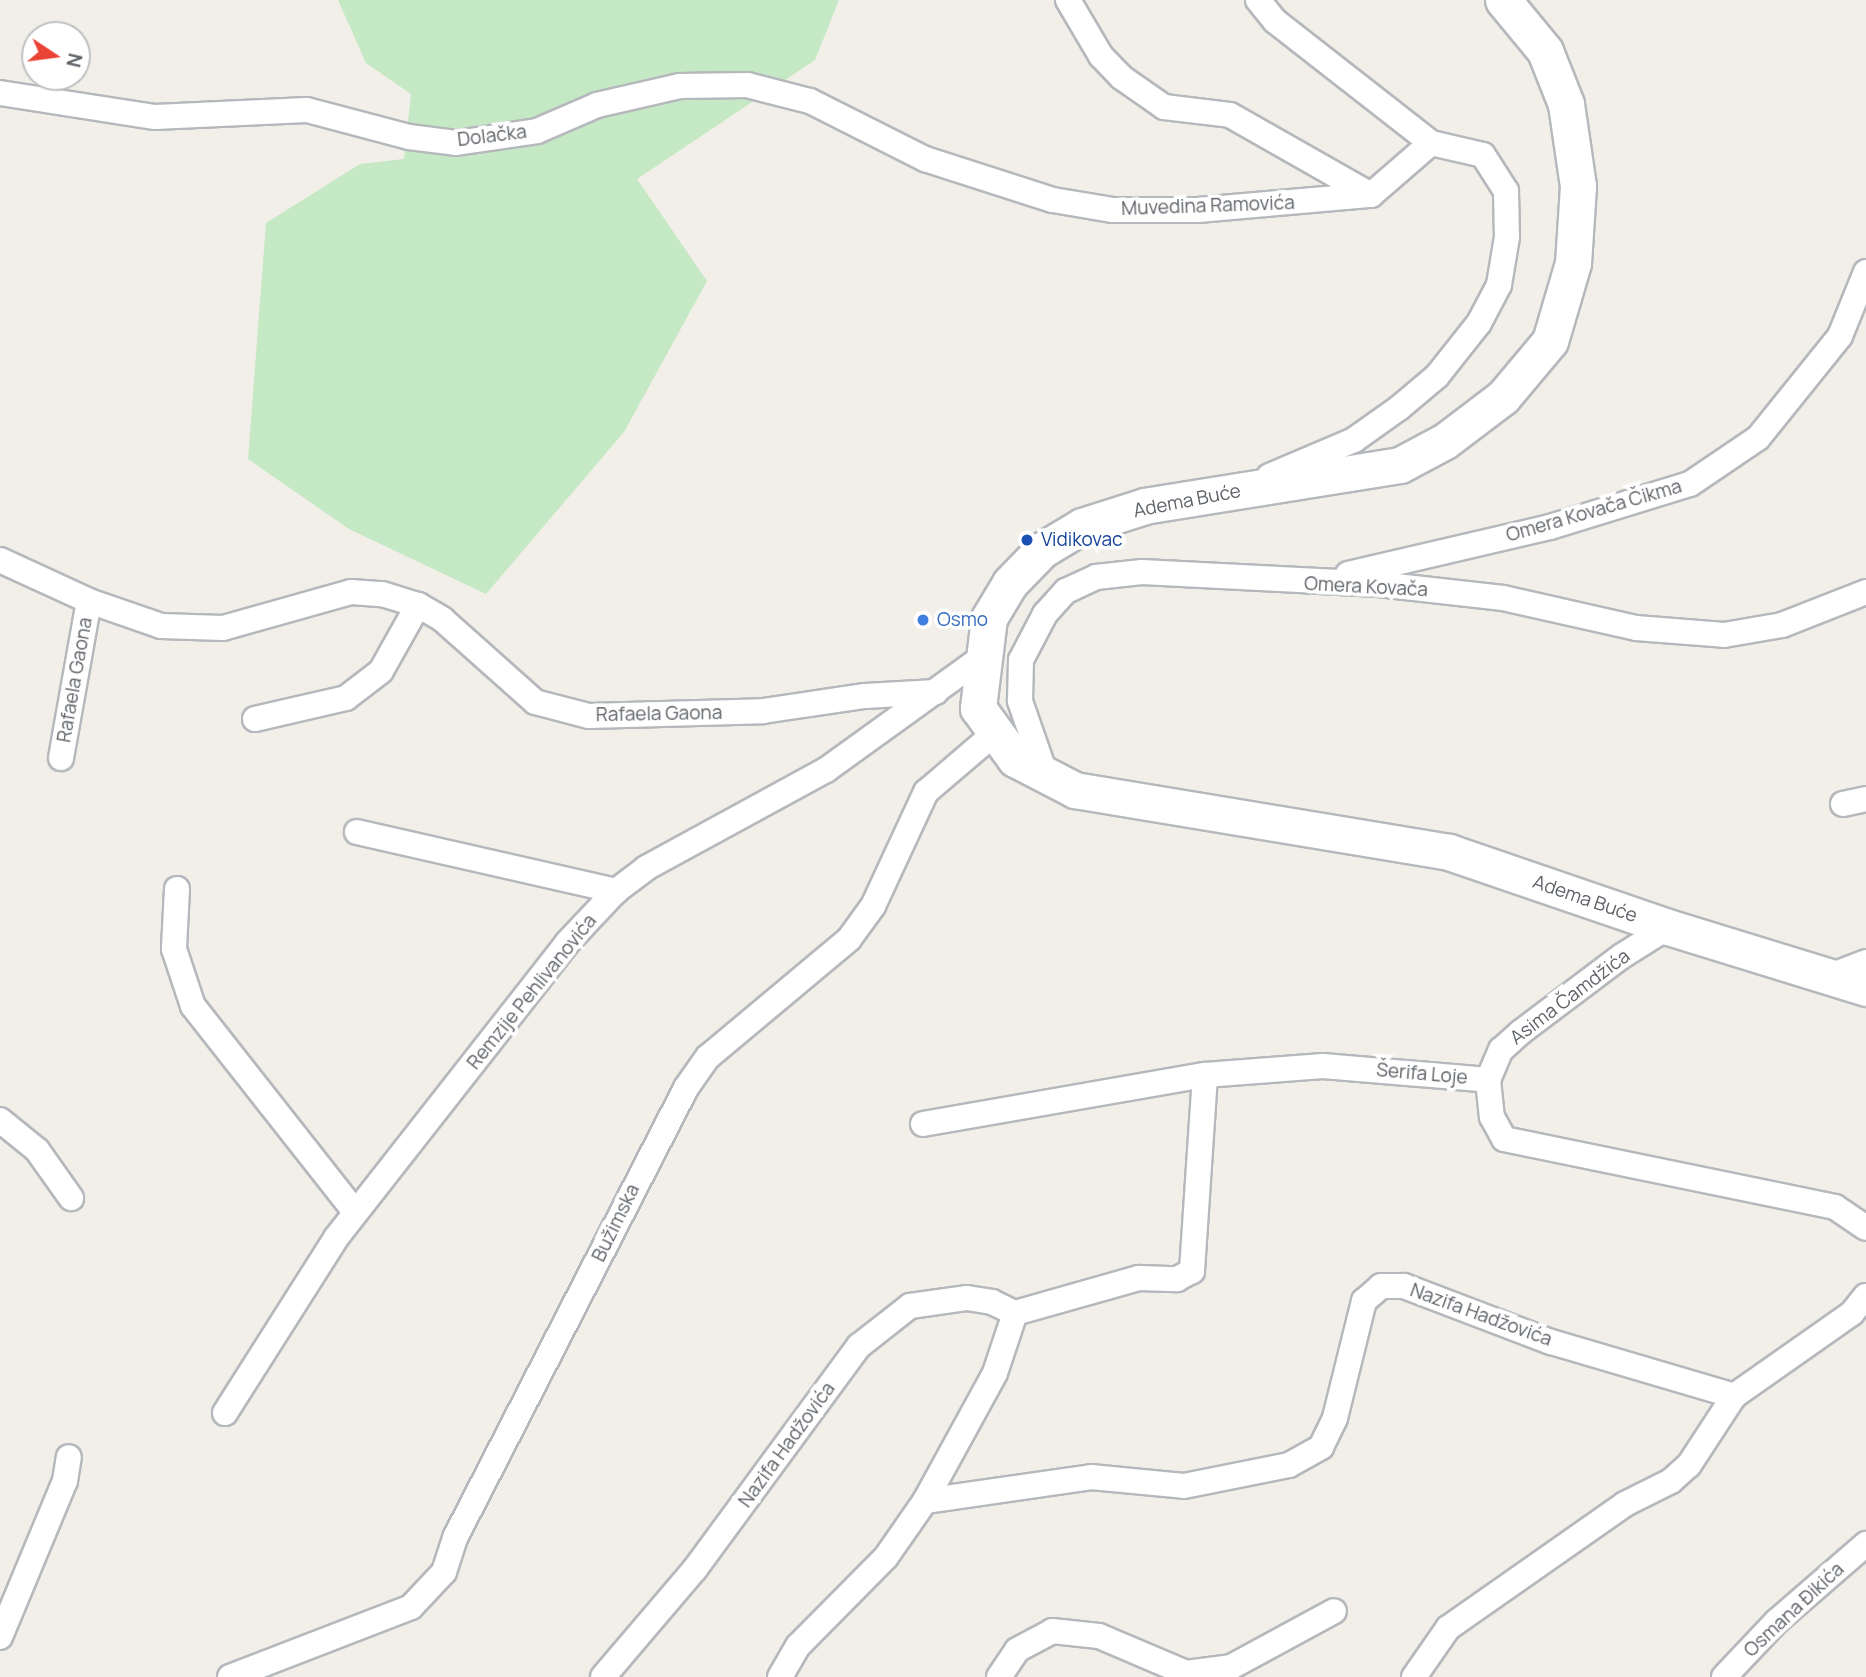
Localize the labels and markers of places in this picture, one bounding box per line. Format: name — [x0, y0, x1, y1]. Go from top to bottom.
place label: Vidikovac — [1041, 529, 1122, 551]
marker: Vidikovac — [1019, 532, 1035, 548]
place label: Osmo — [937, 609, 988, 631]
marker: Osmo — [915, 612, 931, 628]

